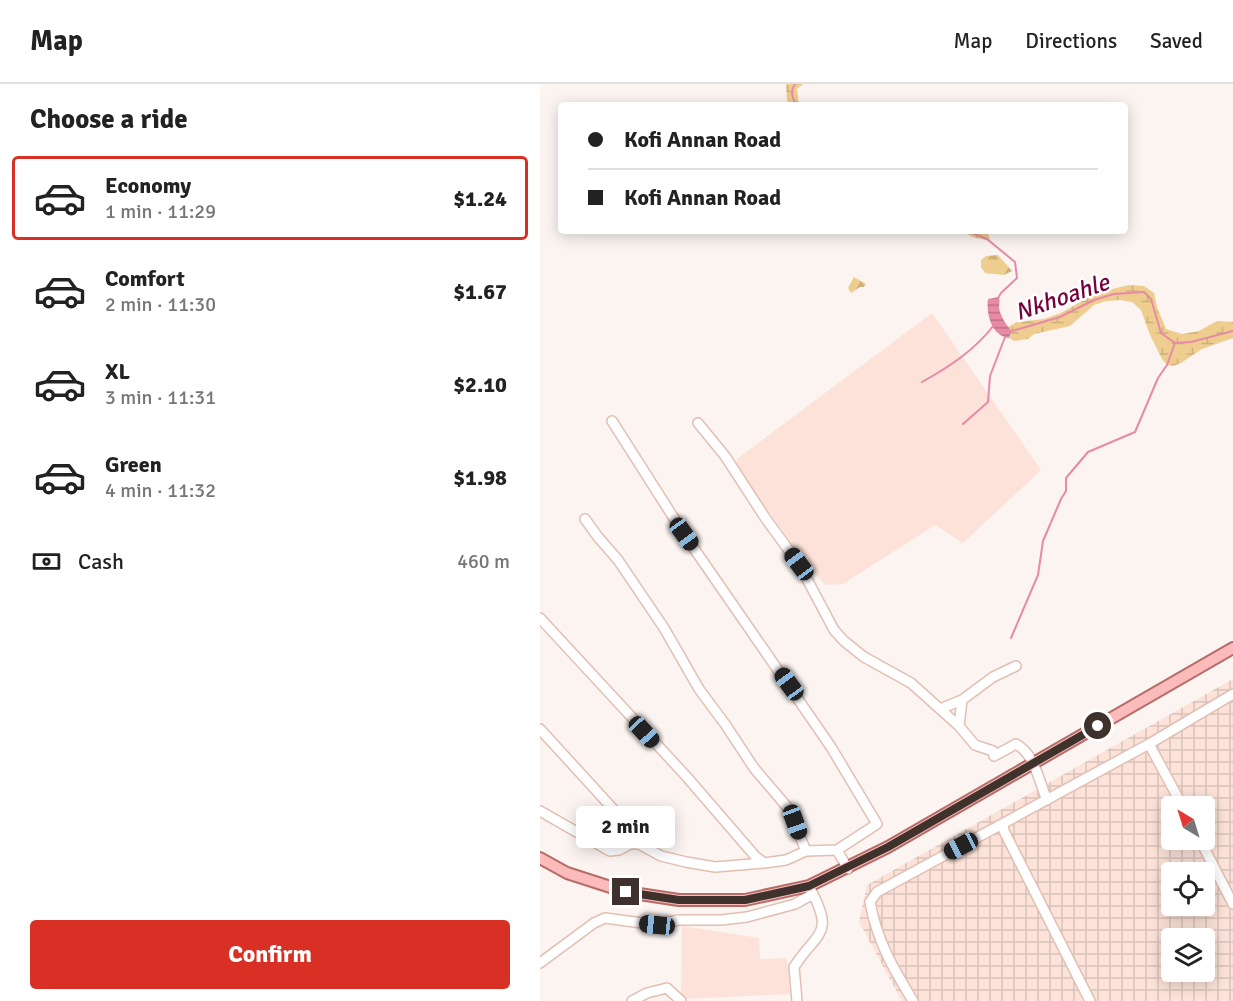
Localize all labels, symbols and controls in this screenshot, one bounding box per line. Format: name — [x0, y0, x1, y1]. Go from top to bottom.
text: Map — [30, 24, 83, 58]
text: Map — [954, 28, 992, 54]
text: Directions — [1025, 28, 1117, 54]
text: Saved — [1150, 28, 1203, 54]
text: Choose a ride — [30, 103, 188, 136]
text: Kofi Annan Road — [624, 126, 781, 153]
icon: car — [33, 171, 87, 225]
text: Economy — [105, 172, 191, 199]
text: Kofi Annan Road — [624, 184, 781, 211]
text: $1.24 — [453, 185, 507, 212]
text: 1 min · 11:29 — [105, 199, 216, 224]
icon: car — [33, 264, 87, 318]
text: Comfort — [105, 265, 185, 292]
water label: Nkhoahle — [1011, 267, 1114, 327]
text: $1.67 — [453, 278, 507, 305]
text: 2 min · 11:30 — [105, 292, 216, 317]
icon: car — [33, 357, 87, 411]
text: XL — [105, 358, 130, 385]
text: $2.10 — [453, 371, 507, 398]
text: 3 min · 11:31 — [105, 385, 216, 410]
icon: car — [33, 450, 87, 504]
text: Green — [105, 451, 162, 478]
text: $1.98 — [453, 464, 507, 491]
text: 4 min · 11:32 — [105, 478, 216, 503]
car — [666, 514, 702, 554]
car — [781, 544, 817, 584]
icon: cash — [30, 545, 63, 578]
text: Cash — [78, 548, 124, 575]
text: 460 m — [457, 549, 510, 574]
car — [771, 664, 807, 704]
route start — [1084, 712, 1111, 739]
car — [625, 713, 663, 751]
north arrow — [1161, 796, 1215, 850]
map controls — [1161, 796, 1215, 982]
car — [780, 802, 810, 842]
callout: 2 min — [576, 805, 676, 847]
text: 2 min — [601, 814, 650, 839]
car — [941, 830, 981, 862]
button: locate — [1161, 862, 1215, 916]
route end — [612, 878, 639, 905]
car — [638, 914, 676, 936]
button: Confirm — [30, 920, 510, 989]
button: layers — [1161, 928, 1215, 982]

